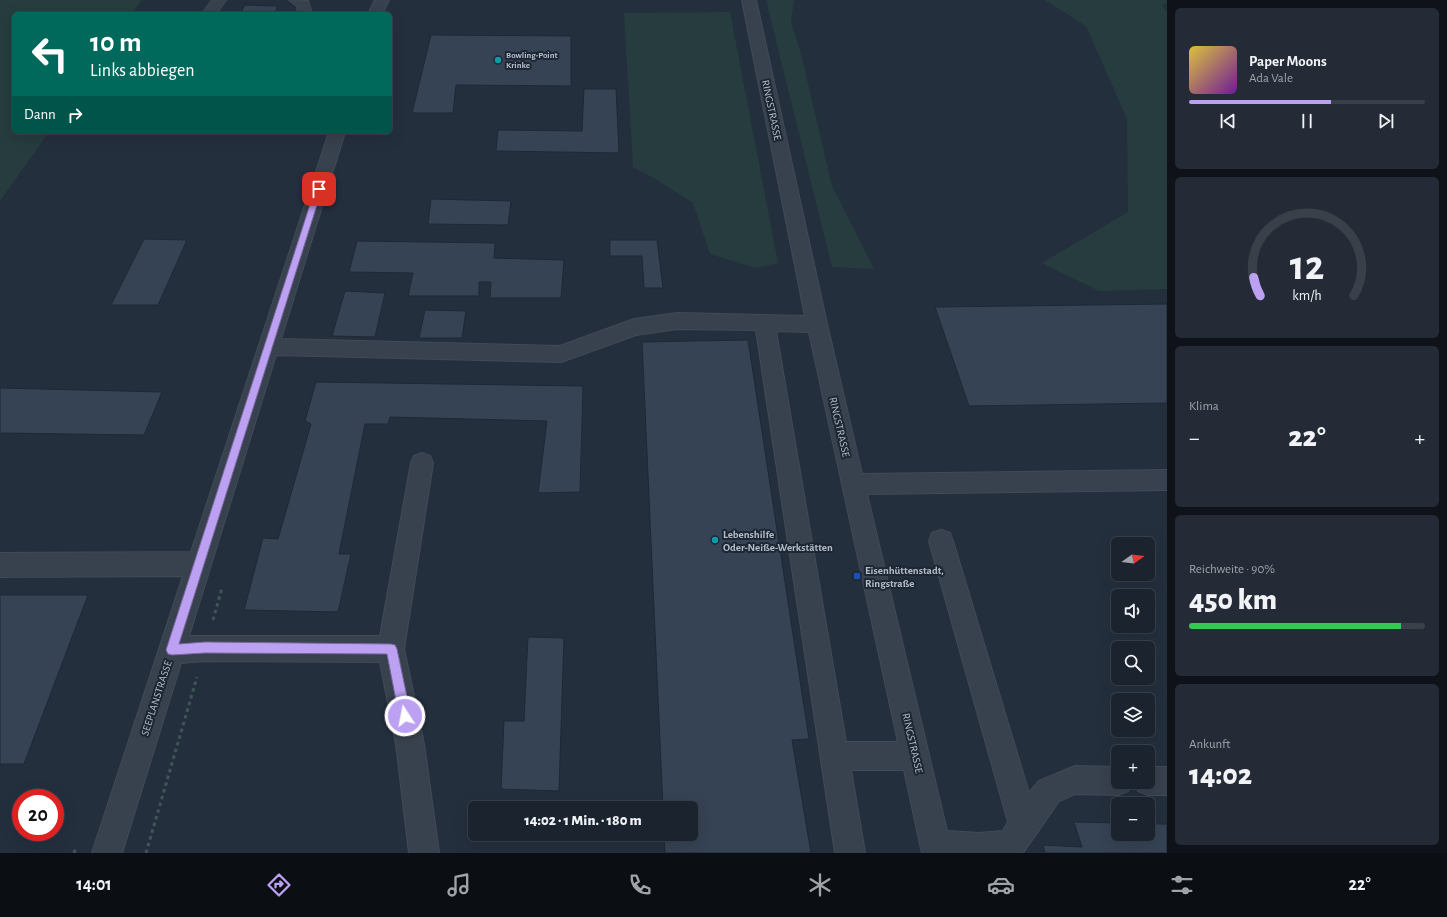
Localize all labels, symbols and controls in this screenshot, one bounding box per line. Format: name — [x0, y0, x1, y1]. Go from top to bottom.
icon: left — [24, 28, 76, 80]
text: 10 m — [90, 29, 142, 57]
place label: Bowling-Point Krinke — [506, 51, 558, 70]
text: Paper Moons — [1249, 54, 1327, 69]
marker: Bowling-Point Krinke — [493, 55, 503, 65]
text: Links abbiegen — [90, 62, 195, 80]
text: Ada Vale — [1249, 72, 1293, 85]
street label: RINGSTRASSE — [760, 79, 783, 142]
icon: right — [64, 104, 86, 126]
text: Dann — [24, 107, 56, 122]
icon: previous — [1217, 110, 1239, 132]
icon: pause — [1296, 110, 1318, 132]
icon: next — [1375, 110, 1397, 132]
pin — [302, 172, 336, 206]
icon: arrive — [308, 178, 330, 200]
text: 12 — [1290, 245, 1324, 286]
text: km/h — [1292, 288, 1322, 302]
street label: RINGSTRASSE — [827, 396, 852, 459]
text: Klima — [1189, 400, 1219, 413]
text: 22° — [1288, 422, 1326, 452]
text: − — [1189, 427, 1200, 449]
text: + — [1414, 427, 1425, 449]
place label: Lebenshilfe Oder-Neiße-Werkstätten — [723, 529, 833, 553]
marker: Lebenshilfe Oder-Neiße-Werkstätten — [710, 535, 720, 545]
north arrow — [1111, 537, 1155, 581]
map controls — [1111, 537, 1155, 841]
text: Reichweite · 90% — [1189, 563, 1275, 576]
place label: Eisenhüttenstadt, Ringstraße — [865, 565, 944, 589]
marker: Eisenhüttenstadt, Ringstraße — [852, 571, 862, 581]
text: 450 km — [1189, 585, 1277, 615]
button: sound — [1111, 589, 1155, 633]
button: search — [1111, 641, 1155, 685]
street label: SEEPLANSTRASSE — [139, 658, 174, 737]
button: layers — [1111, 693, 1155, 737]
position arrow — [384, 695, 426, 737]
street label: RINGSTRASSE — [900, 712, 925, 775]
text: Ankunft — [1189, 738, 1230, 751]
button: + — [1111, 745, 1155, 789]
text: 14:02 — [1189, 760, 1252, 790]
speed limit sign: 20 — [12, 789, 64, 841]
button: − — [1111, 797, 1155, 841]
text: 14:02 · 1 Min. · 180 m — [524, 813, 642, 828]
icon: directions — [265, 871, 293, 899]
icon: music — [445, 871, 473, 899]
icon: phone — [626, 871, 654, 899]
icon: climate — [806, 871, 834, 899]
icon: car — [987, 871, 1015, 899]
icon: filters — [1168, 871, 1196, 899]
text: 14:01 — [76, 876, 112, 894]
text: 22° — [1348, 876, 1371, 894]

